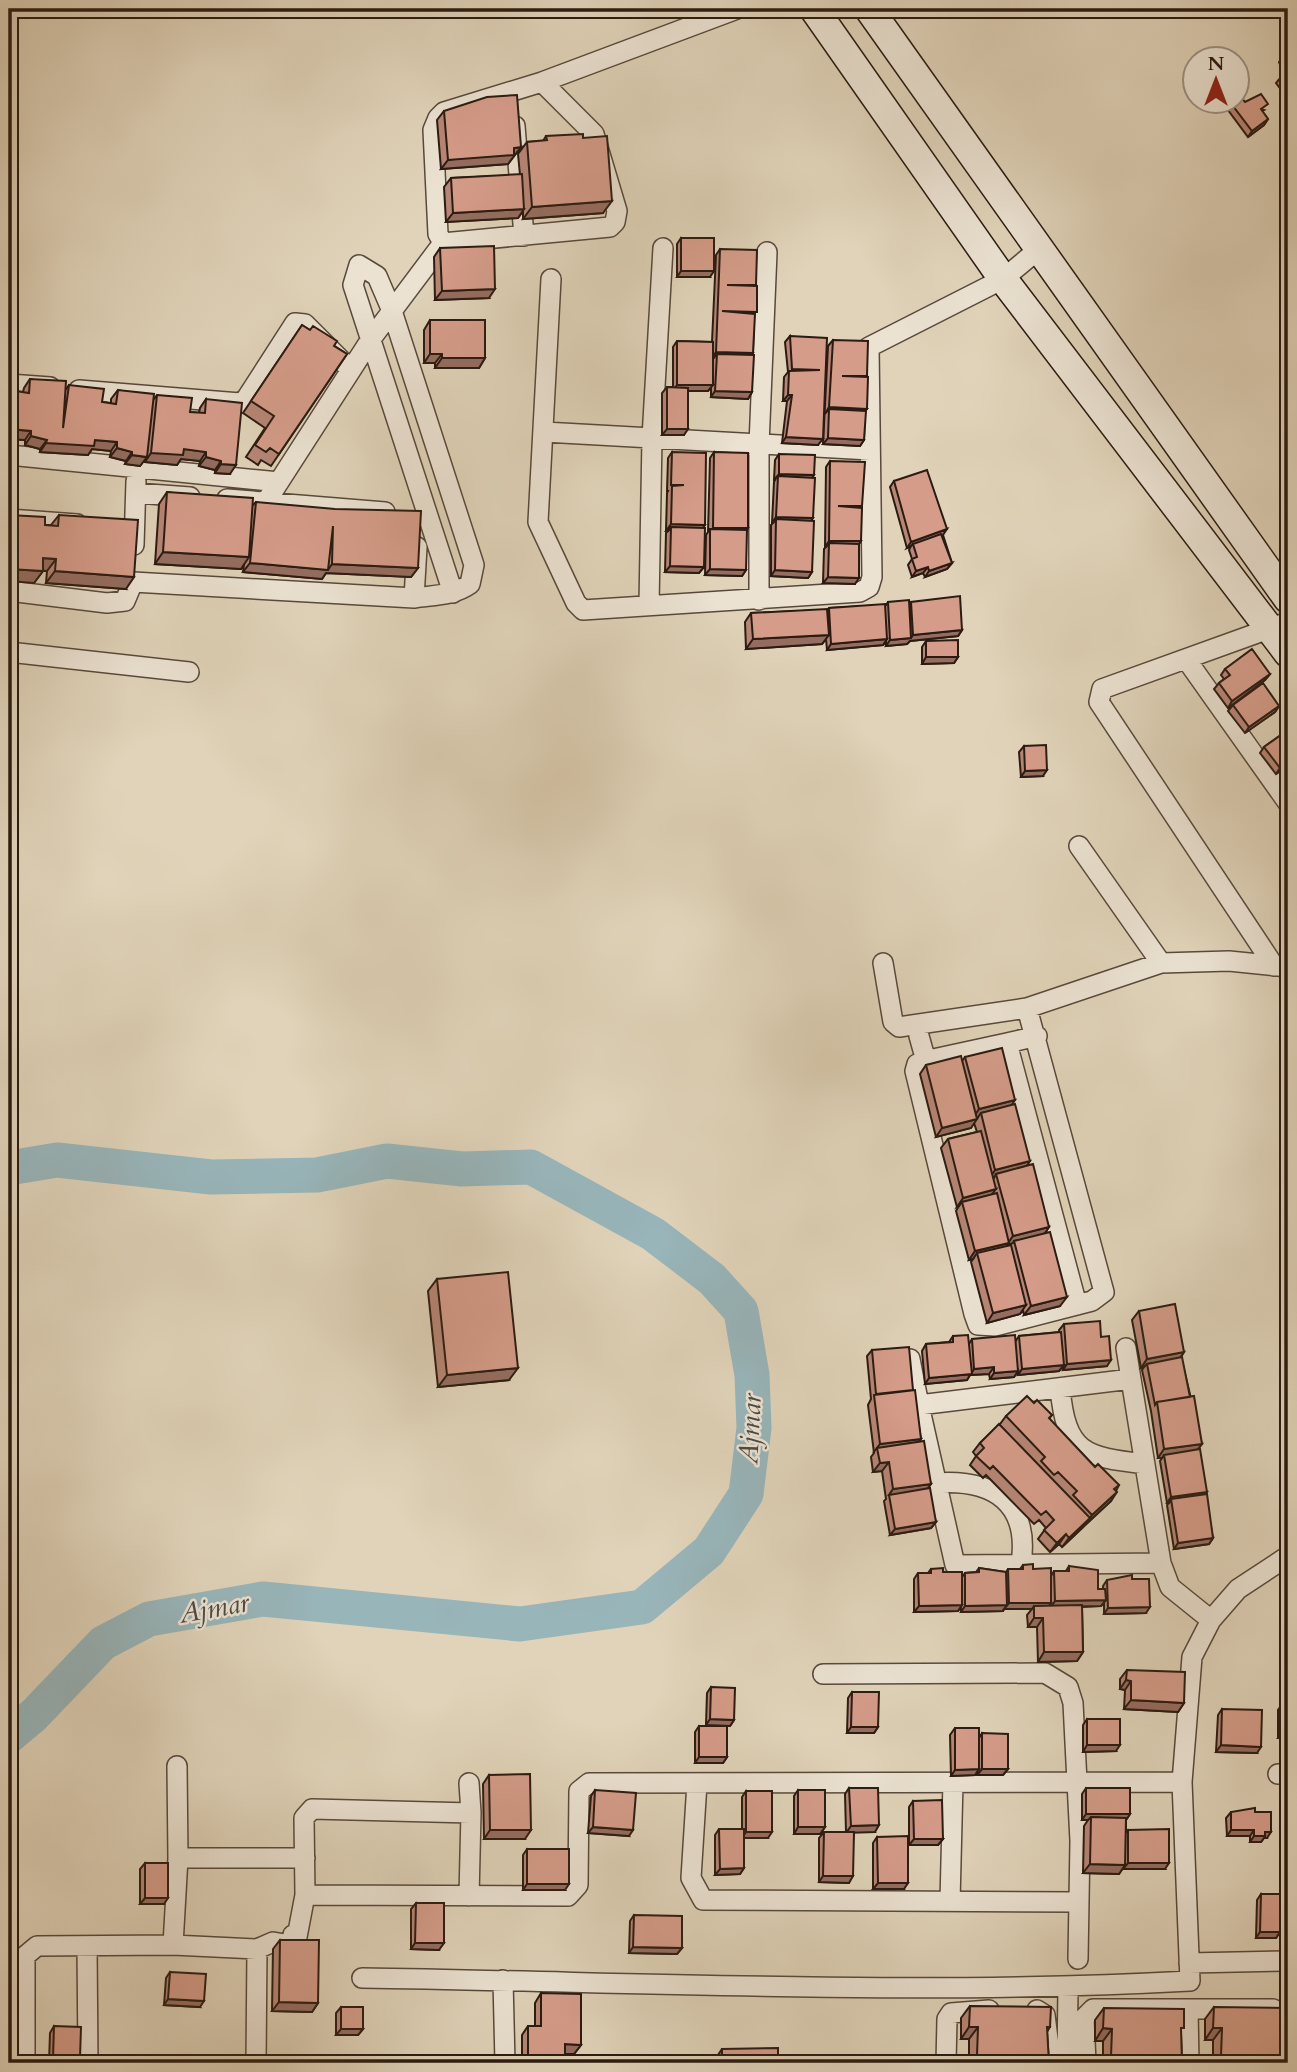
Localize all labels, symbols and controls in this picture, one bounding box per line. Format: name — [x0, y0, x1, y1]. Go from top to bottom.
north arrow — [1182, 46, 1252, 116]
text: N — [1208, 51, 1225, 77]
water label: Ajmar — [729, 1392, 771, 1466]
water label: Ajmar — [175, 1583, 253, 1633]

